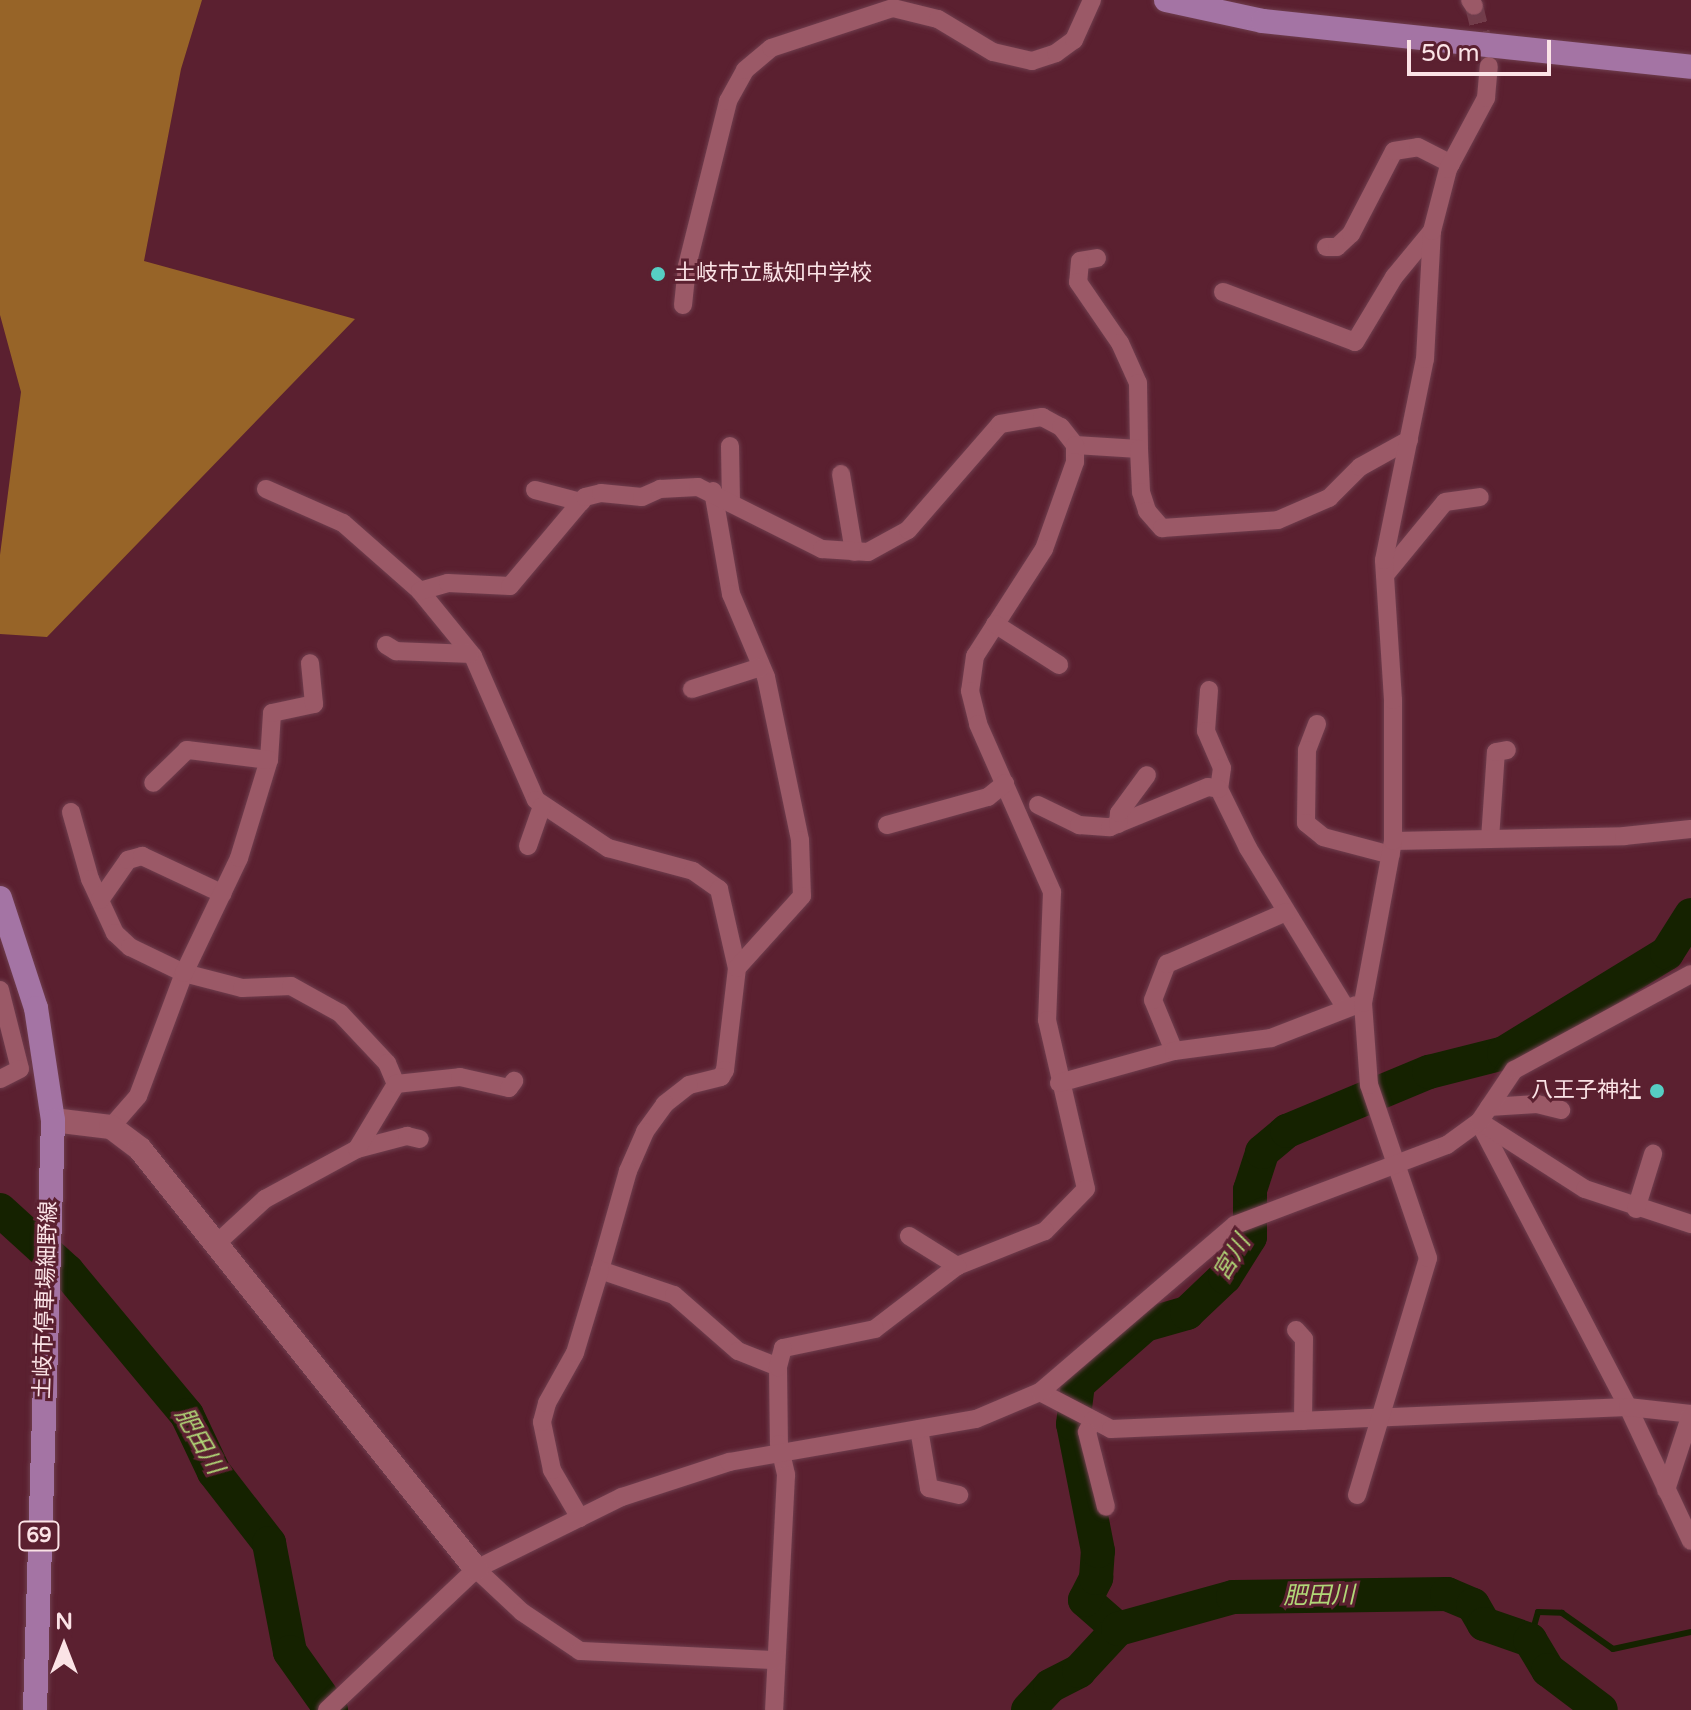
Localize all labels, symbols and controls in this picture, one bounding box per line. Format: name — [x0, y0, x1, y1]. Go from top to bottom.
scale bar — [1411, 24, 1555, 74]
text: 50 m — [1421, 39, 1479, 68]
place label: 土岐市立駄知中学校 — [674, 261, 872, 287]
marker: 土岐市立駄知中学校 — [649, 265, 667, 283]
place label: 八王子神社 — [1531, 1078, 1641, 1104]
marker: 八王子神社 — [1648, 1082, 1666, 1100]
street label: 土岐市停車場細野線 — [29, 1201, 63, 1399]
water label: 宮川 — [1207, 1230, 1257, 1286]
water label: 肥田川 — [169, 1403, 229, 1479]
road number: 69 — [17, 1520, 61, 1552]
water label: 肥田川 — [1283, 1581, 1355, 1611]
north arrow — [24, 1606, 104, 1686]
text: N — [55, 1609, 73, 1635]

